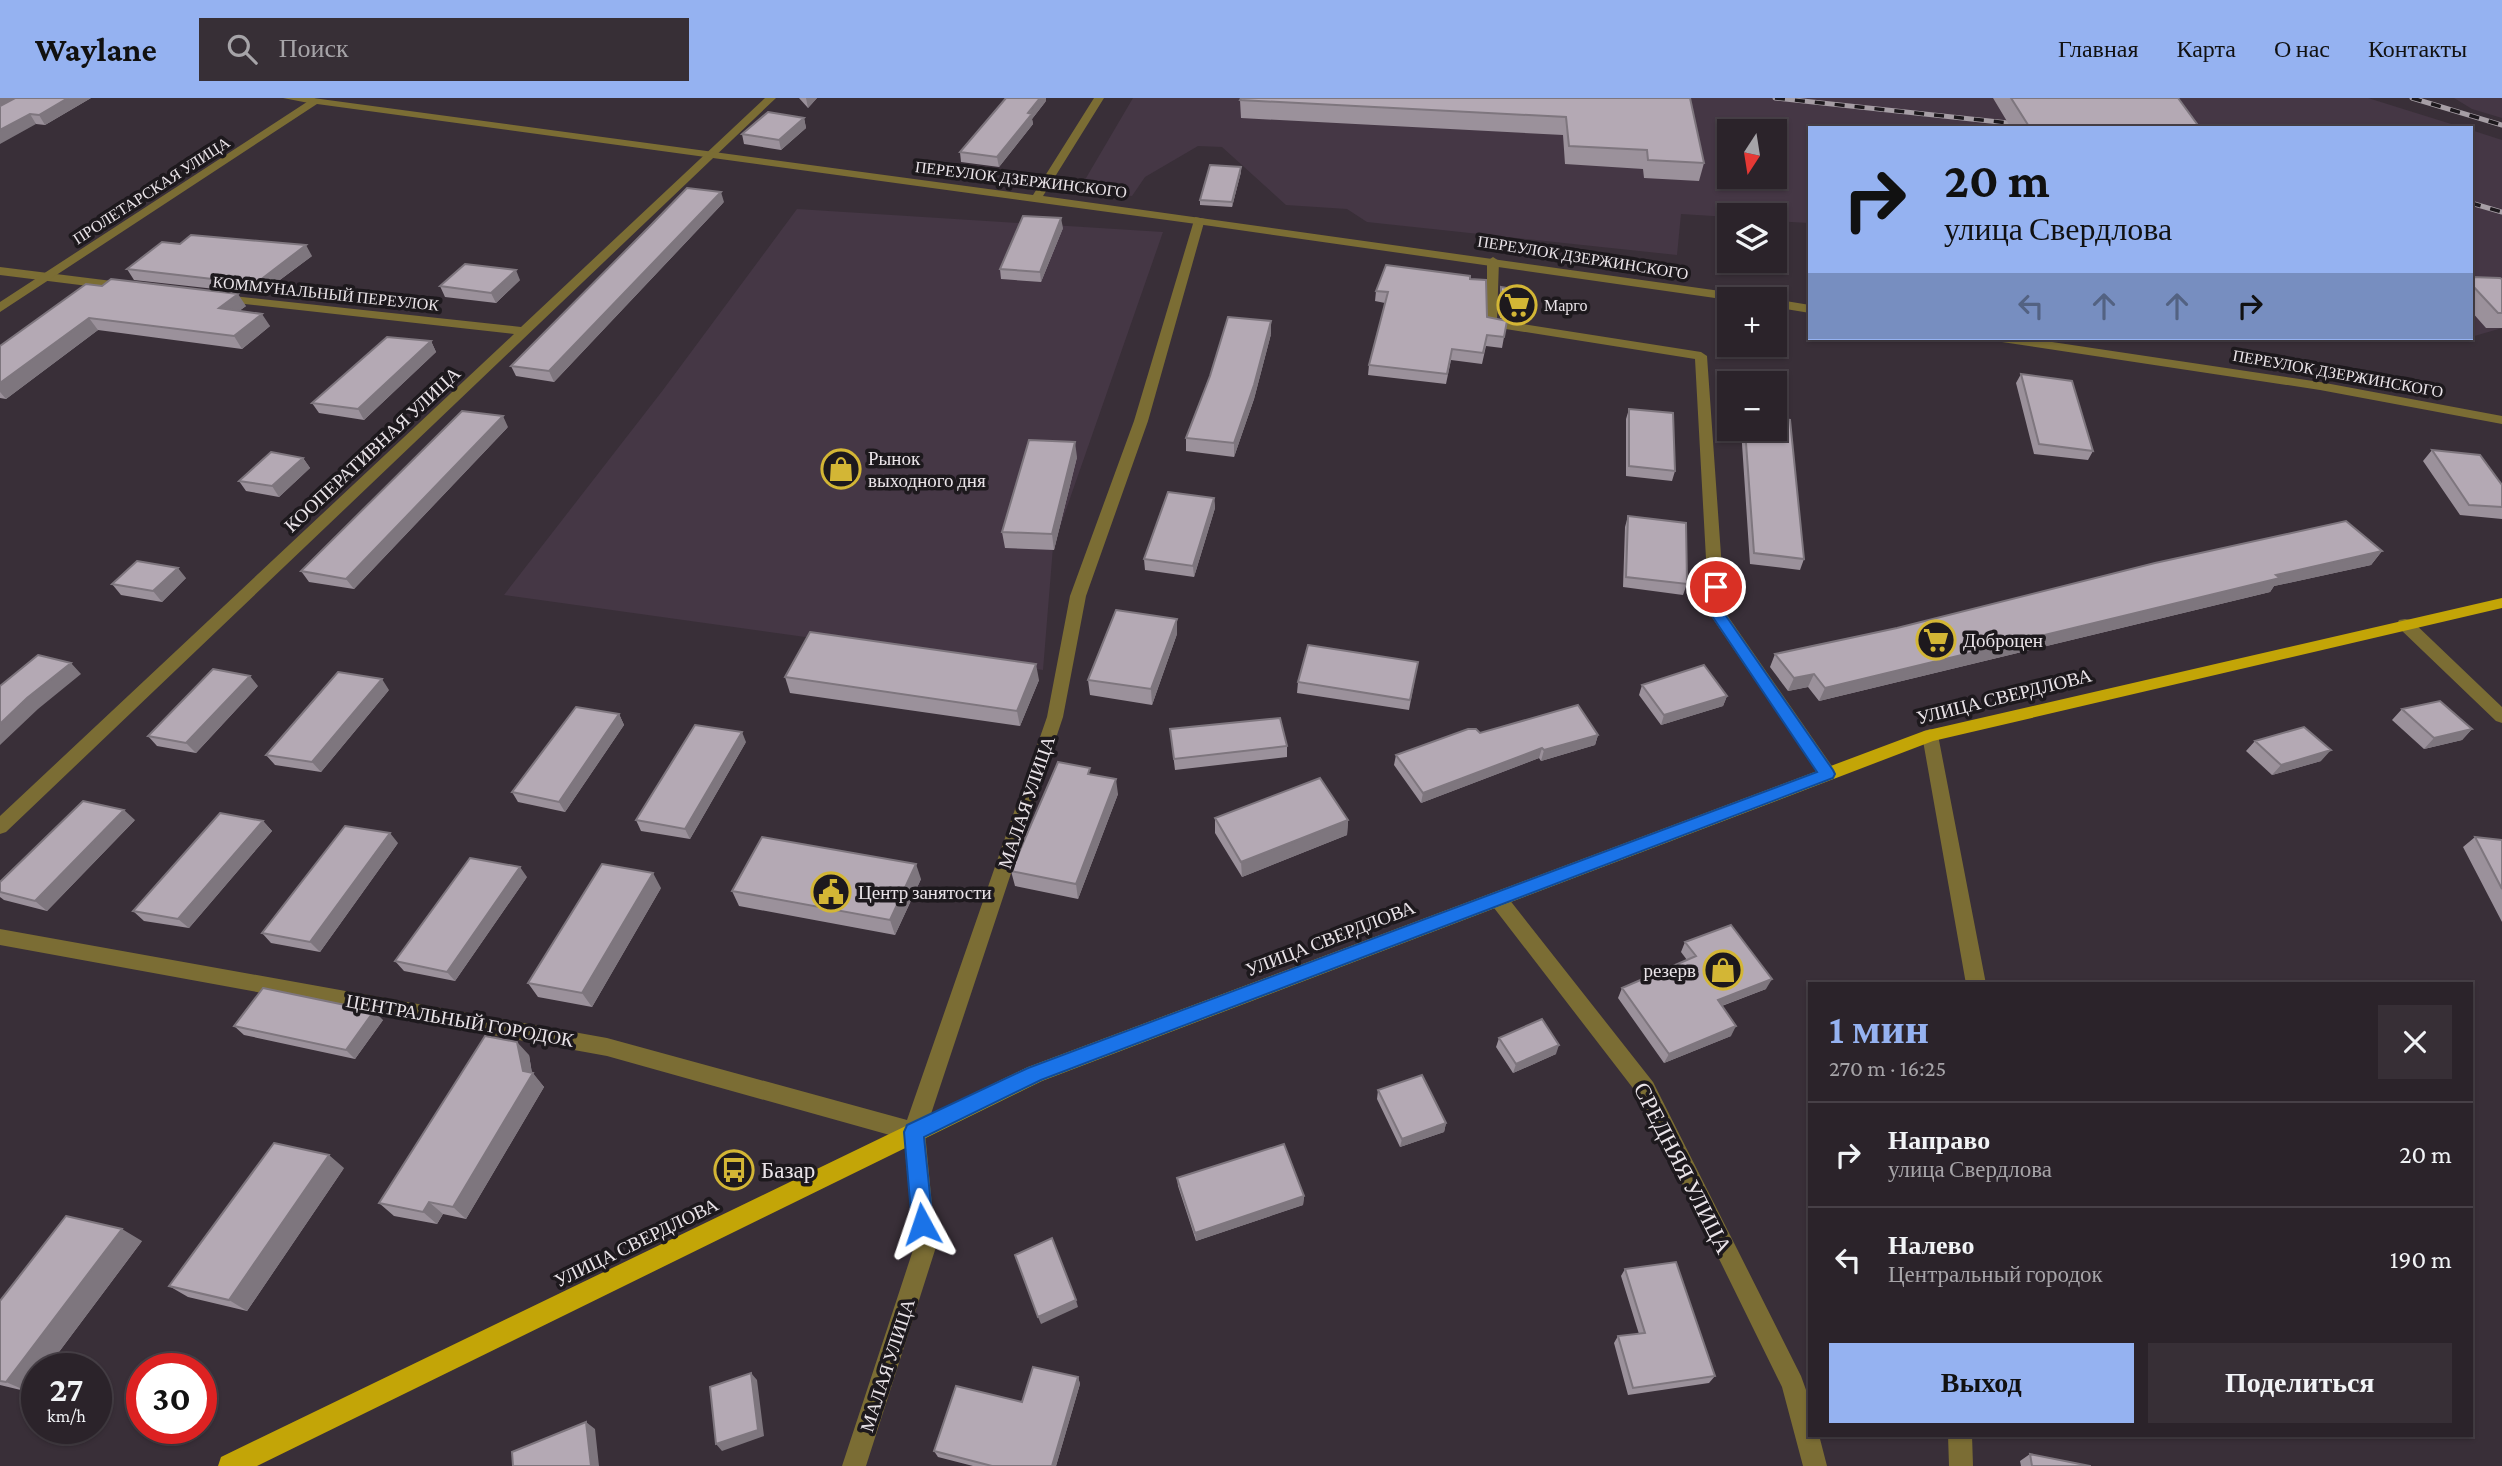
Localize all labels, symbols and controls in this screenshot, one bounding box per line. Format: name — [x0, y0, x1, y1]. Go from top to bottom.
search box — [199, 18, 689, 81]
icon: search — [223, 30, 261, 68]
text: Waylane — [35, 31, 157, 68]
text: Поиск — [279, 34, 349, 63]
text: Главная — [2058, 35, 2139, 62]
text: Карта — [2177, 35, 2236, 62]
text: О нас — [2274, 35, 2330, 62]
text: Контакты — [2368, 35, 2467, 62]
north arrow — [1717, 119, 1787, 189]
map controls — [1717, 119, 1787, 441]
street label: ПРОЛЕТАРСКАЯ УЛИЦА — [70, 133, 234, 248]
text: 20 m — [1944, 153, 2050, 208]
icon: right — [1829, 154, 1920, 245]
street label: ПЕРЕУЛОК ДЗЕРЖИНСКОГО — [914, 158, 1128, 202]
button: layers — [1717, 203, 1787, 273]
text: улица Свердлова — [1944, 211, 2172, 247]
street label: ПЕРЕУЛОК ДЗЕРЖИНСКОГО — [1476, 232, 1690, 284]
street label: КОММУНАЛЬНЫЙ ПЕРЕУЛОК — [212, 272, 440, 314]
supermarket icon: Марго — [1496, 284, 1538, 326]
button: + — [1717, 287, 1787, 357]
icon: left — [2012, 287, 2050, 325]
icon: ahead — [2085, 287, 2123, 325]
icon: ahead — [2158, 287, 2196, 325]
icon: right — [2231, 287, 2269, 325]
place label: Марго — [1544, 297, 1588, 315]
street label: ПЕРЕУЛОК ДЗЕРЖИНСКОГО — [2231, 347, 2444, 401]
street label: КООПЕРАТИВНАЯ УЛИЦА — [280, 362, 465, 536]
button: − — [1717, 371, 1787, 441]
shop icon: Рынок выходного дня — [820, 448, 862, 490]
place label: Рынок выходного дня — [868, 448, 986, 491]
pin — [1686, 557, 1746, 617]
icon: arrive — [1697, 568, 1735, 606]
supermarket icon: Доброцен — [1915, 619, 1957, 661]
place label: Доброцен — [1963, 630, 2043, 651]
street label: УЛИЦА СВЕРДЛОВА — [1914, 664, 2094, 728]
street label: МАЛАЯ УЛИЦА — [994, 733, 1059, 871]
public building icon: Центр занятости — [810, 871, 852, 913]
place label: Центр занятости — [858, 882, 992, 903]
street label: УЛИЦА СВЕРДЛОВА — [1242, 896, 1418, 980]
shop icon: резерв — [1702, 949, 1744, 991]
place label: резерв — [1643, 960, 1696, 981]
street label: ЦЕНТРАЛЬНЫЙ ГОРОДОК — [344, 990, 576, 1051]
text: 1 мин — [1829, 1005, 1929, 1052]
button: close — [2378, 1005, 2452, 1079]
text: 270 m · 16:25 — [1829, 1055, 1946, 1081]
street label: СРЕДНЯЯ УЛИЦА — [1629, 1078, 1738, 1258]
text: Направо — [1888, 1126, 1990, 1155]
icon: right — [1829, 1136, 1867, 1174]
text: 20 m — [2399, 1140, 2452, 1169]
bus stop icon: Базар — [713, 1149, 755, 1191]
text: улица Свердлова — [1888, 1156, 2052, 1182]
place label: Базар — [761, 1157, 815, 1183]
position arrow — [885, 1187, 959, 1261]
street label: УЛИЦА СВЕРДЛОВА — [551, 1193, 722, 1291]
text: Налево — [1888, 1231, 1974, 1260]
icon: left — [1829, 1241, 1867, 1279]
text: 190 m — [2390, 1245, 2452, 1274]
text: Центральный городок — [1888, 1261, 2103, 1287]
street label: МАЛАЯ УЛИЦА — [856, 1296, 919, 1434]
button: Выход — [1829, 1343, 2134, 1423]
button: Поделиться — [2148, 1343, 2452, 1423]
speed limit sign: 30 — [126, 1353, 217, 1444]
text: 27 — [50, 1370, 83, 1409]
text: km/h — [47, 1406, 86, 1426]

